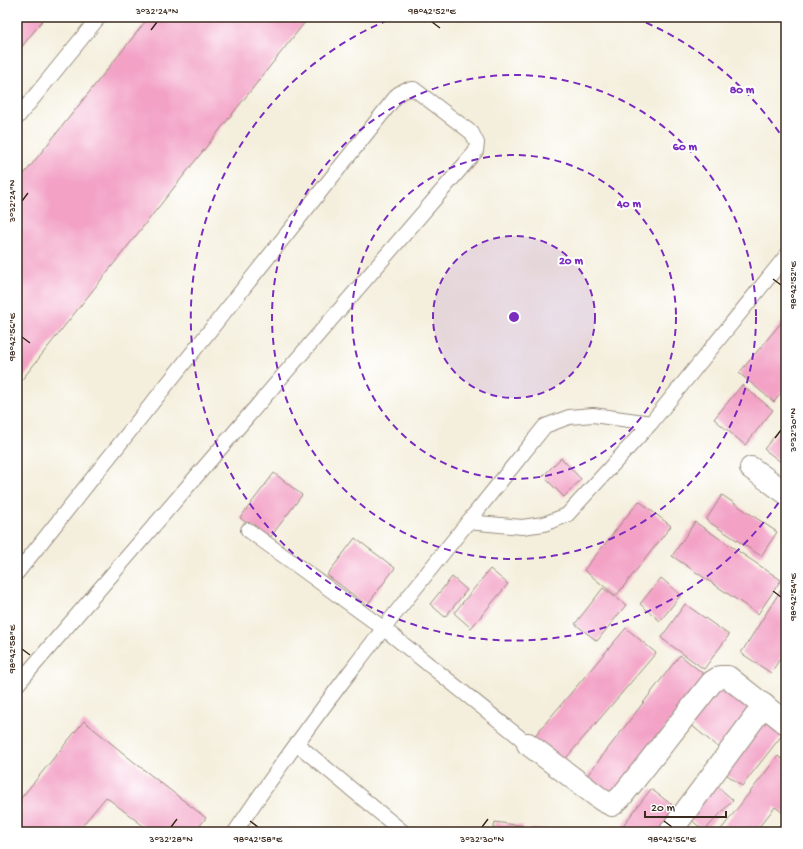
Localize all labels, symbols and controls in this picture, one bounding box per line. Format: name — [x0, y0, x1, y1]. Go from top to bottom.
text: 3°32'24"N — [135, 6, 179, 18]
text: 98°42'52"E — [407, 6, 457, 18]
text: 80 m — [730, 84, 755, 98]
text: 60 m — [673, 141, 698, 155]
text: 3°32'24"N — [7, 179, 19, 223]
text: 40 m — [616, 198, 641, 212]
text: 20 m — [559, 255, 584, 269]
text: 98°42'52"E — [788, 260, 800, 310]
centre of rings — [507, 310, 521, 324]
text: 98°42'56"E — [7, 312, 19, 362]
text: 3°32'30"N — [788, 408, 800, 453]
text: 98°42'54"E — [788, 572, 800, 622]
text: 98°42'58"E — [7, 624, 19, 674]
scale bar — [645, 793, 726, 819]
text: 20 m — [651, 802, 676, 816]
text: 3°32'28"N — [148, 834, 193, 846]
text: 98°42'58"E — [233, 834, 283, 846]
text: 3°32'30"N — [459, 834, 504, 846]
text: 98°42'56"E — [647, 834, 697, 846]

